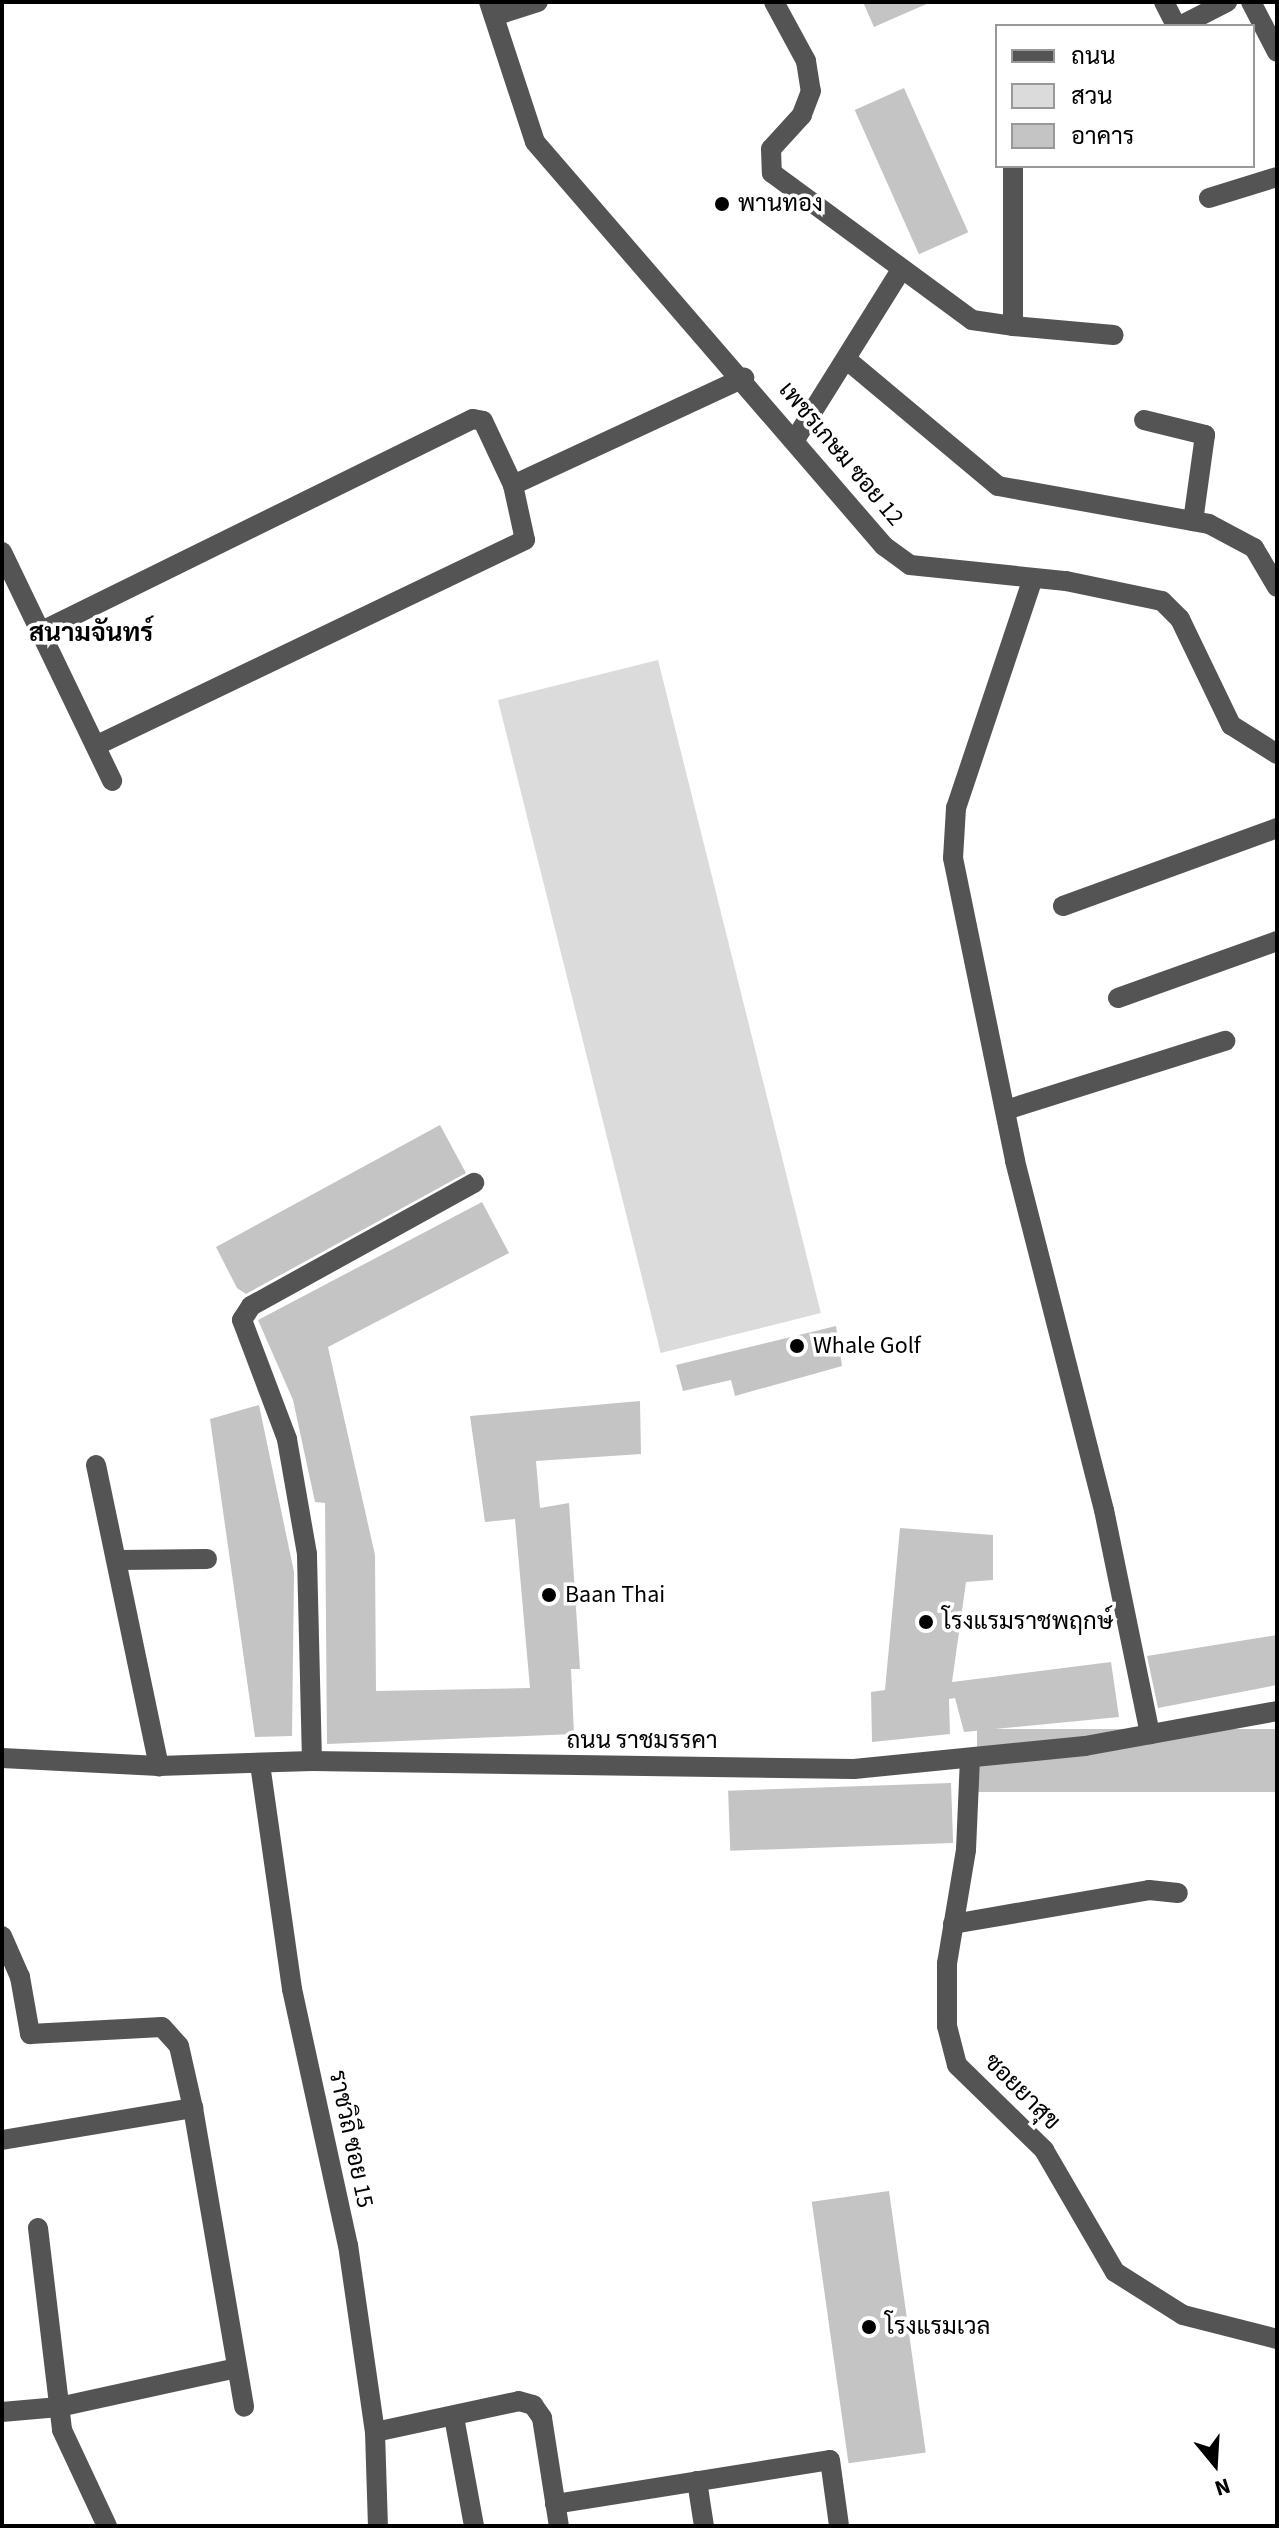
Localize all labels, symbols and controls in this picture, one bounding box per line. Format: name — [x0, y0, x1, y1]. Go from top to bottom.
legend — [995, 24, 1255, 168]
text: ถนน — [1071, 39, 1116, 74]
text: สวน — [1071, 79, 1113, 114]
text: อาคาร — [1071, 119, 1134, 154]
place label: พานทอง — [738, 190, 823, 218]
marker: พานทอง — [713, 195, 731, 213]
street label: เพชรเกษม ซอย 12 — [772, 376, 910, 532]
district label: สนามจันทร์ — [29, 617, 153, 649]
place label: Whale Golf — [813, 1332, 921, 1360]
marker: Whale Golf — [788, 1337, 806, 1355]
place label: Baan Thai — [565, 1581, 665, 1609]
marker: Baan Thai — [540, 1586, 558, 1604]
place label: โรงแรมราชพฤกษ์ — [942, 1608, 1113, 1636]
marker: โรงแรมราชพฤกษ์ — [917, 1613, 935, 1631]
street label: ถนน ราชมรรคา — [566, 1727, 718, 1755]
street label: ซอยยาสุข — [978, 2048, 1066, 2136]
street label: ราชวิถี ซอย 15 — [322, 2067, 380, 2211]
place label: โรงแรมเวล — [885, 2313, 991, 2341]
marker: โรงแรมเวล — [860, 2318, 878, 2336]
north arrow — [1175, 2424, 1255, 2504]
text: N — [1211, 2469, 1234, 2504]

